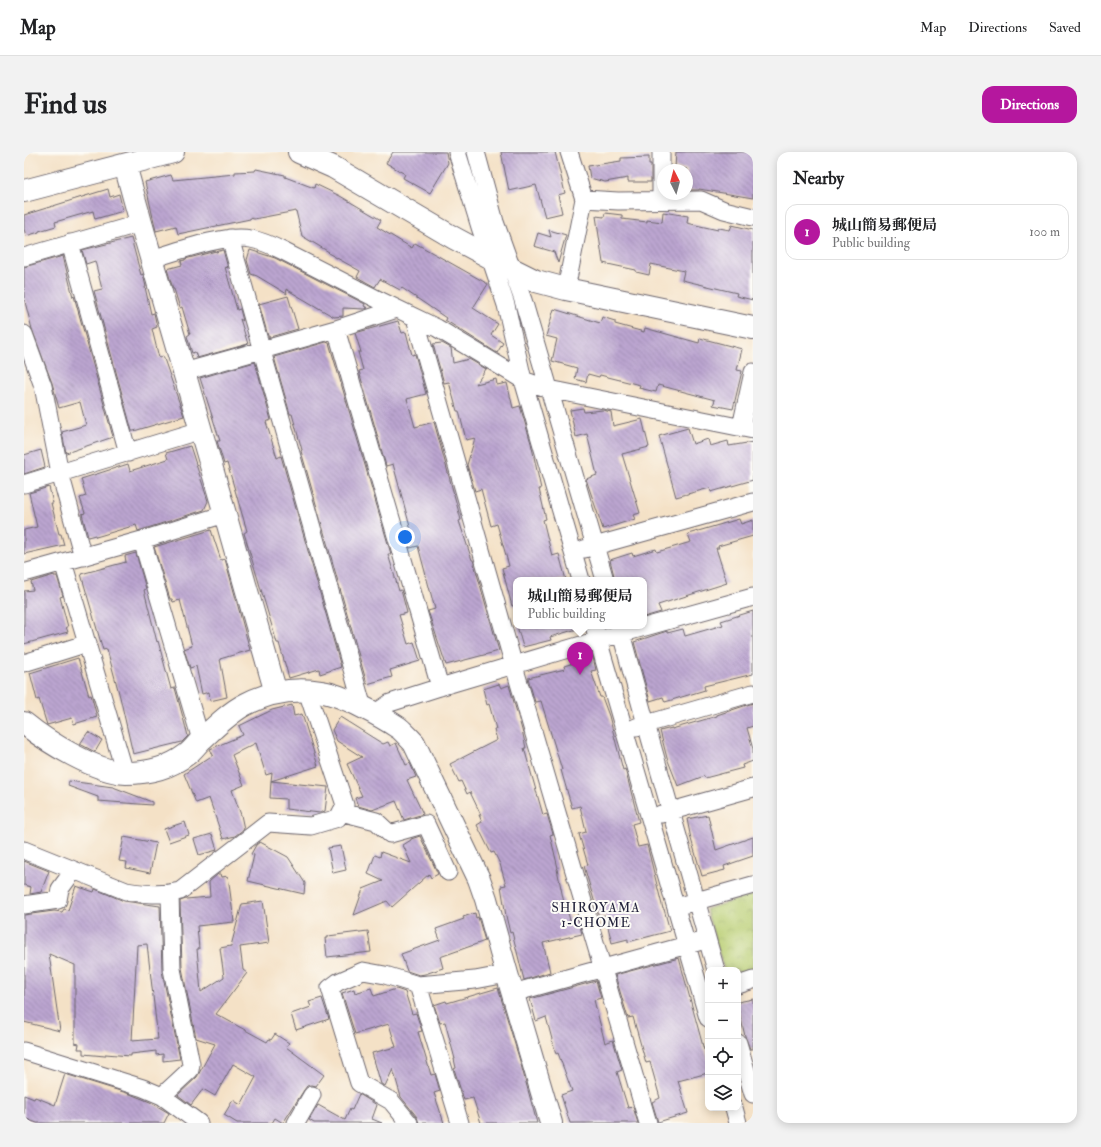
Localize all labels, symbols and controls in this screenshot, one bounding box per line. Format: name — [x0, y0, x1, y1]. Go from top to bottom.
text: Map — [20, 16, 56, 40]
text: Map — [920, 19, 946, 36]
text: Directions — [968, 19, 1027, 36]
text: Saved — [1049, 19, 1081, 36]
button: Directions — [982, 86, 1077, 123]
text: Find us — [24, 87, 107, 122]
north arrow — [657, 164, 693, 200]
text: Nearby — [793, 168, 844, 189]
text: 城山簡易郵便局 — [832, 216, 937, 235]
text: 1 — [805, 224, 809, 240]
text: 100 m — [1029, 224, 1060, 240]
text: Public building — [832, 235, 910, 251]
your location — [395, 527, 415, 547]
popup — [513, 577, 647, 629]
text: 城山簡易郵便局 — [527, 587, 633, 606]
text: Public building — [527, 606, 606, 622]
pin: 1 — [567, 642, 593, 675]
district label: SHIROYAMA 1-CHOME — [552, 900, 641, 931]
map controls — [705, 967, 741, 1111]
button: + — [705, 967, 741, 1003]
button: − — [705, 1003, 741, 1039]
button: locate — [705, 1039, 741, 1075]
button: layers — [705, 1075, 741, 1111]

